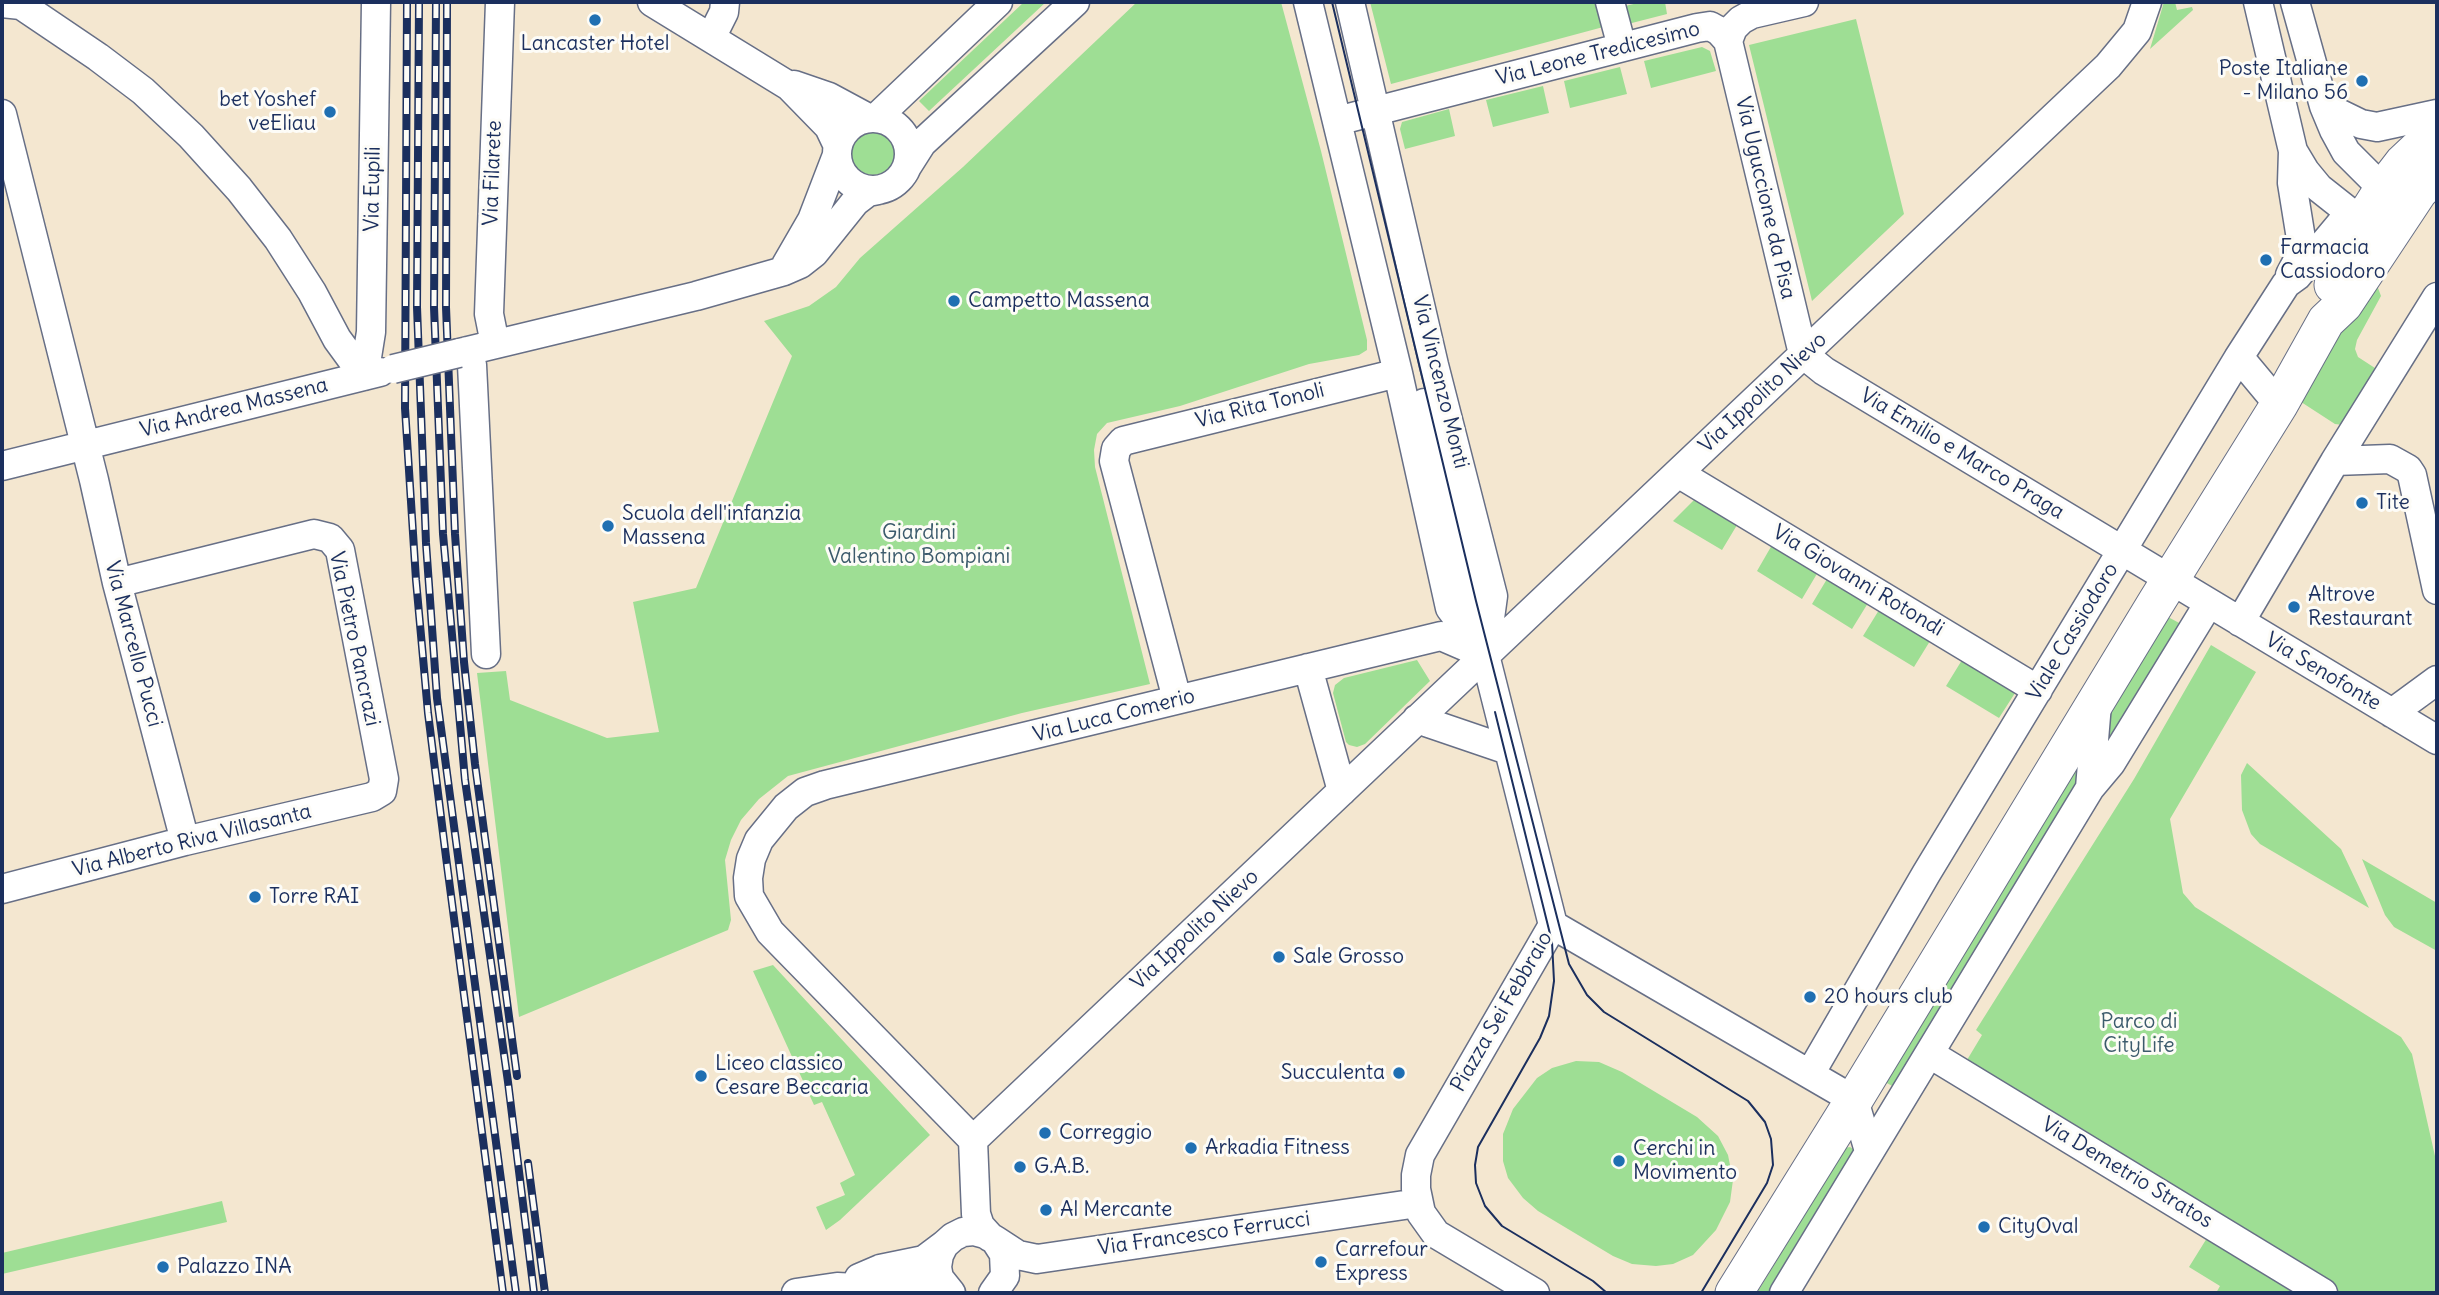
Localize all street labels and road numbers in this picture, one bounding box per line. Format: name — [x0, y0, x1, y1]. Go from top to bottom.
street label: Via Leone Tredicesimo — [1493, 16, 1703, 92]
street label: Via Uguccione da Pisa — [1729, 94, 1801, 302]
street label: Via Filarete — [479, 120, 507, 226]
street label: Via Eupili — [360, 146, 386, 232]
street label: Via Vincenzo Monti — [1406, 293, 1474, 471]
street label: Via Ippolito Nievo — [1694, 327, 1832, 459]
street label: Via Andrea Massena — [138, 372, 330, 444]
street label: Via Rita Tonoli — [1193, 378, 1327, 434]
street label: Via Emilio e Marco Praga — [1855, 383, 2069, 525]
street label: Via Giovanni Rotondi — [1768, 520, 1948, 642]
street label: Via Pietro Pancrazi — [323, 549, 385, 729]
street label: Via Marcello Pucci — [99, 558, 167, 730]
street label: Viale Cassiodoro — [2022, 558, 2124, 706]
street label: Via Senofonte — [2261, 628, 2385, 716]
street label: Via Luca Comerio — [1030, 684, 1198, 748]
street label: Via Alberto Riva Villasanta — [70, 799, 314, 883]
street label: Via Ippolito Nievo — [1126, 864, 1264, 996]
street label: Piazza Sei Febbraio — [1446, 927, 1558, 1097]
street label: Via Demetrio Stratos — [2037, 1112, 2217, 1234]
street label: Via Francesco Ferrucci — [1096, 1207, 1312, 1261]

